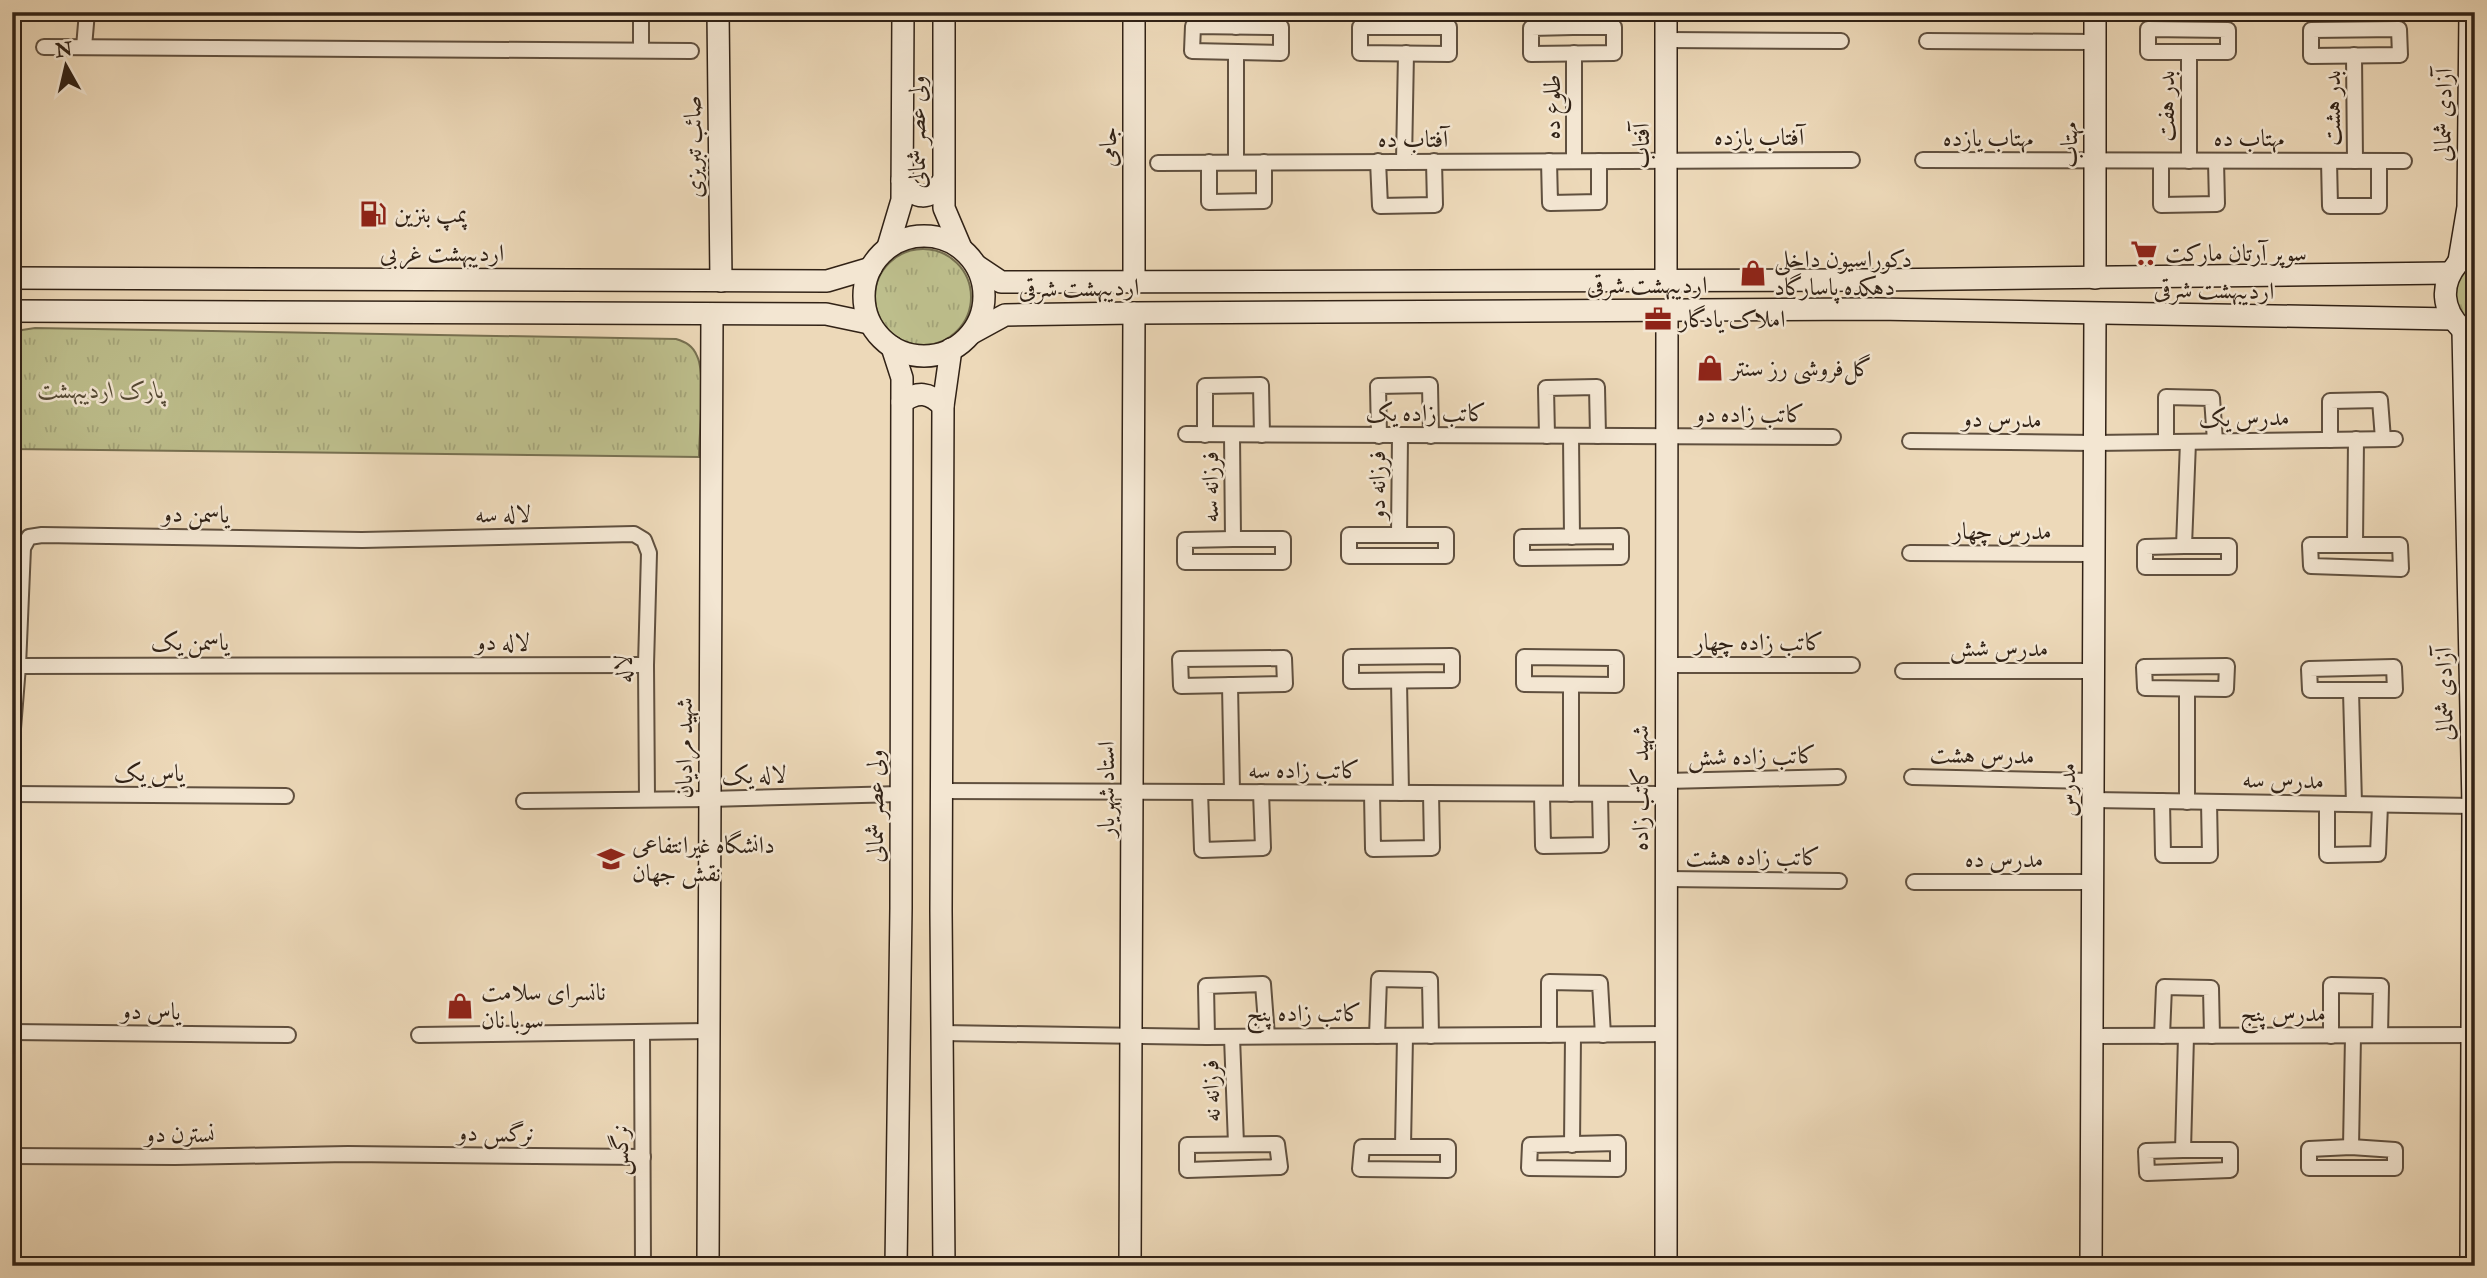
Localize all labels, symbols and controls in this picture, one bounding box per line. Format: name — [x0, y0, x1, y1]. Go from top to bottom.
north arrow — [32, 32, 102, 102]
text: N — [53, 37, 75, 63]
street label: آزادی شمالی — [2427, 65, 2460, 162]
street label: بدر هفت — [2151, 70, 2182, 142]
street label: بدر هشت — [2317, 70, 2348, 146]
street label: طلوع ده — [1537, 74, 1572, 140]
street label: ولی عصر شمالی — [902, 75, 933, 189]
street label: صائب تبریزی — [677, 95, 710, 199]
street label: آفتاب — [1626, 120, 1657, 169]
street label: آفتاب یازده — [1714, 122, 1807, 153]
street label: مهتاب — [2054, 122, 2085, 168]
street label: مهتاب یازده — [1943, 123, 2033, 154]
street label: مهتاب ده — [2214, 123, 2284, 154]
street label: آفتاب ده — [1378, 124, 1451, 155]
street label: جامی — [1093, 127, 1124, 167]
fuel station icon: پمپ بنزین — [358, 199, 388, 229]
place label: پمپ بنزین — [394, 199, 468, 231]
street label: اردیبهشت غربی — [380, 238, 504, 270]
supermarket icon: سوپر آرتان مارکت — [2129, 238, 2159, 268]
place label: سوپر آرتان مارکت — [2165, 238, 2307, 269]
place label: دکوراسیون داخلی دهکده پاسارگاد — [1774, 244, 1912, 304]
shop icon: دکوراسیون داخلی دهکده پاسارگاد — [1738, 258, 1768, 288]
street label: اردیبهشت شرقی — [1587, 270, 1707, 301]
street label: اردیبهشت شرقی — [1018, 272, 1140, 305]
street label: اردیبهشت شرقی — [2153, 274, 2275, 307]
office icon: املاک یادگار — [1643, 304, 1673, 334]
place label: املاک یادگار — [1677, 304, 1785, 335]
shop icon: گل‌فروشی رز سنتر — [1695, 353, 1725, 383]
place label: گل‌فروشی رز سنتر — [1728, 353, 1872, 385]
park label: پارک اردیبهشت — [37, 375, 167, 407]
street label: کاتب زاده یک — [1365, 398, 1487, 429]
street label: کاتب زاده دو — [1692, 399, 1805, 430]
street label: مدرس یک — [2198, 402, 2290, 435]
street label: مدرس دو — [1959, 403, 2042, 436]
street label: فرزانه دو — [1362, 450, 1393, 523]
street label: فرزانه سه — [1195, 451, 1226, 523]
street label: یاسمن دو — [159, 498, 231, 531]
street label: لاله سه — [475, 499, 531, 530]
street label: مدرس چهار — [1950, 516, 2052, 547]
street label: یاسمن یک — [151, 627, 231, 658]
street label: لاله دو — [473, 627, 530, 658]
street label: کاتب زاده چهار — [1692, 627, 1824, 658]
street label: مدرس شش — [1950, 633, 2048, 664]
street label: آزادی شمالی — [2428, 644, 2461, 741]
street label: لاله — [608, 655, 639, 683]
street label: شهید مرادیان — [669, 698, 701, 798]
street label: شهید کاتب زاده — [1625, 725, 1656, 851]
street label: مدرس هشت — [1929, 739, 2035, 772]
street label: کاتب زاده شش — [1687, 740, 1817, 773]
street label: استاد شهریار — [1091, 741, 1122, 839]
street label: ولی عصر شمالی — [860, 749, 891, 863]
street label: کاتب زاده سه — [1248, 755, 1360, 786]
street label: یاس یک — [114, 758, 186, 789]
street label: لاله یک — [721, 759, 787, 792]
street label: مدرس — [2052, 763, 2083, 817]
street label: مدرس سه — [2242, 764, 2324, 797]
place label: دانشگاه غیرانتفاعی نقش جهان — [632, 830, 775, 889]
street label: کاتب زاده هشت — [1686, 842, 1820, 873]
school or university icon: دانشگاه غیرانتفاعی نقش جهان — [596, 844, 626, 874]
street label: مدرس ده — [1965, 844, 2043, 875]
place label: نانسرای سلامت سوبا نان — [481, 977, 606, 1036]
shop icon: نانسرای سلامت سوبا نان — [445, 991, 475, 1021]
street label: یاس دو — [118, 995, 182, 1028]
street label: کاتب زاده پنج — [1246, 998, 1362, 1034]
street label: مدرس پنج — [2240, 998, 2326, 1034]
street label: فرزانه نه — [1195, 1059, 1228, 1123]
street label: نرگس دو — [454, 1117, 535, 1150]
street label: نسترن دو — [142, 1119, 215, 1150]
street label: نرگس — [605, 1124, 636, 1176]

